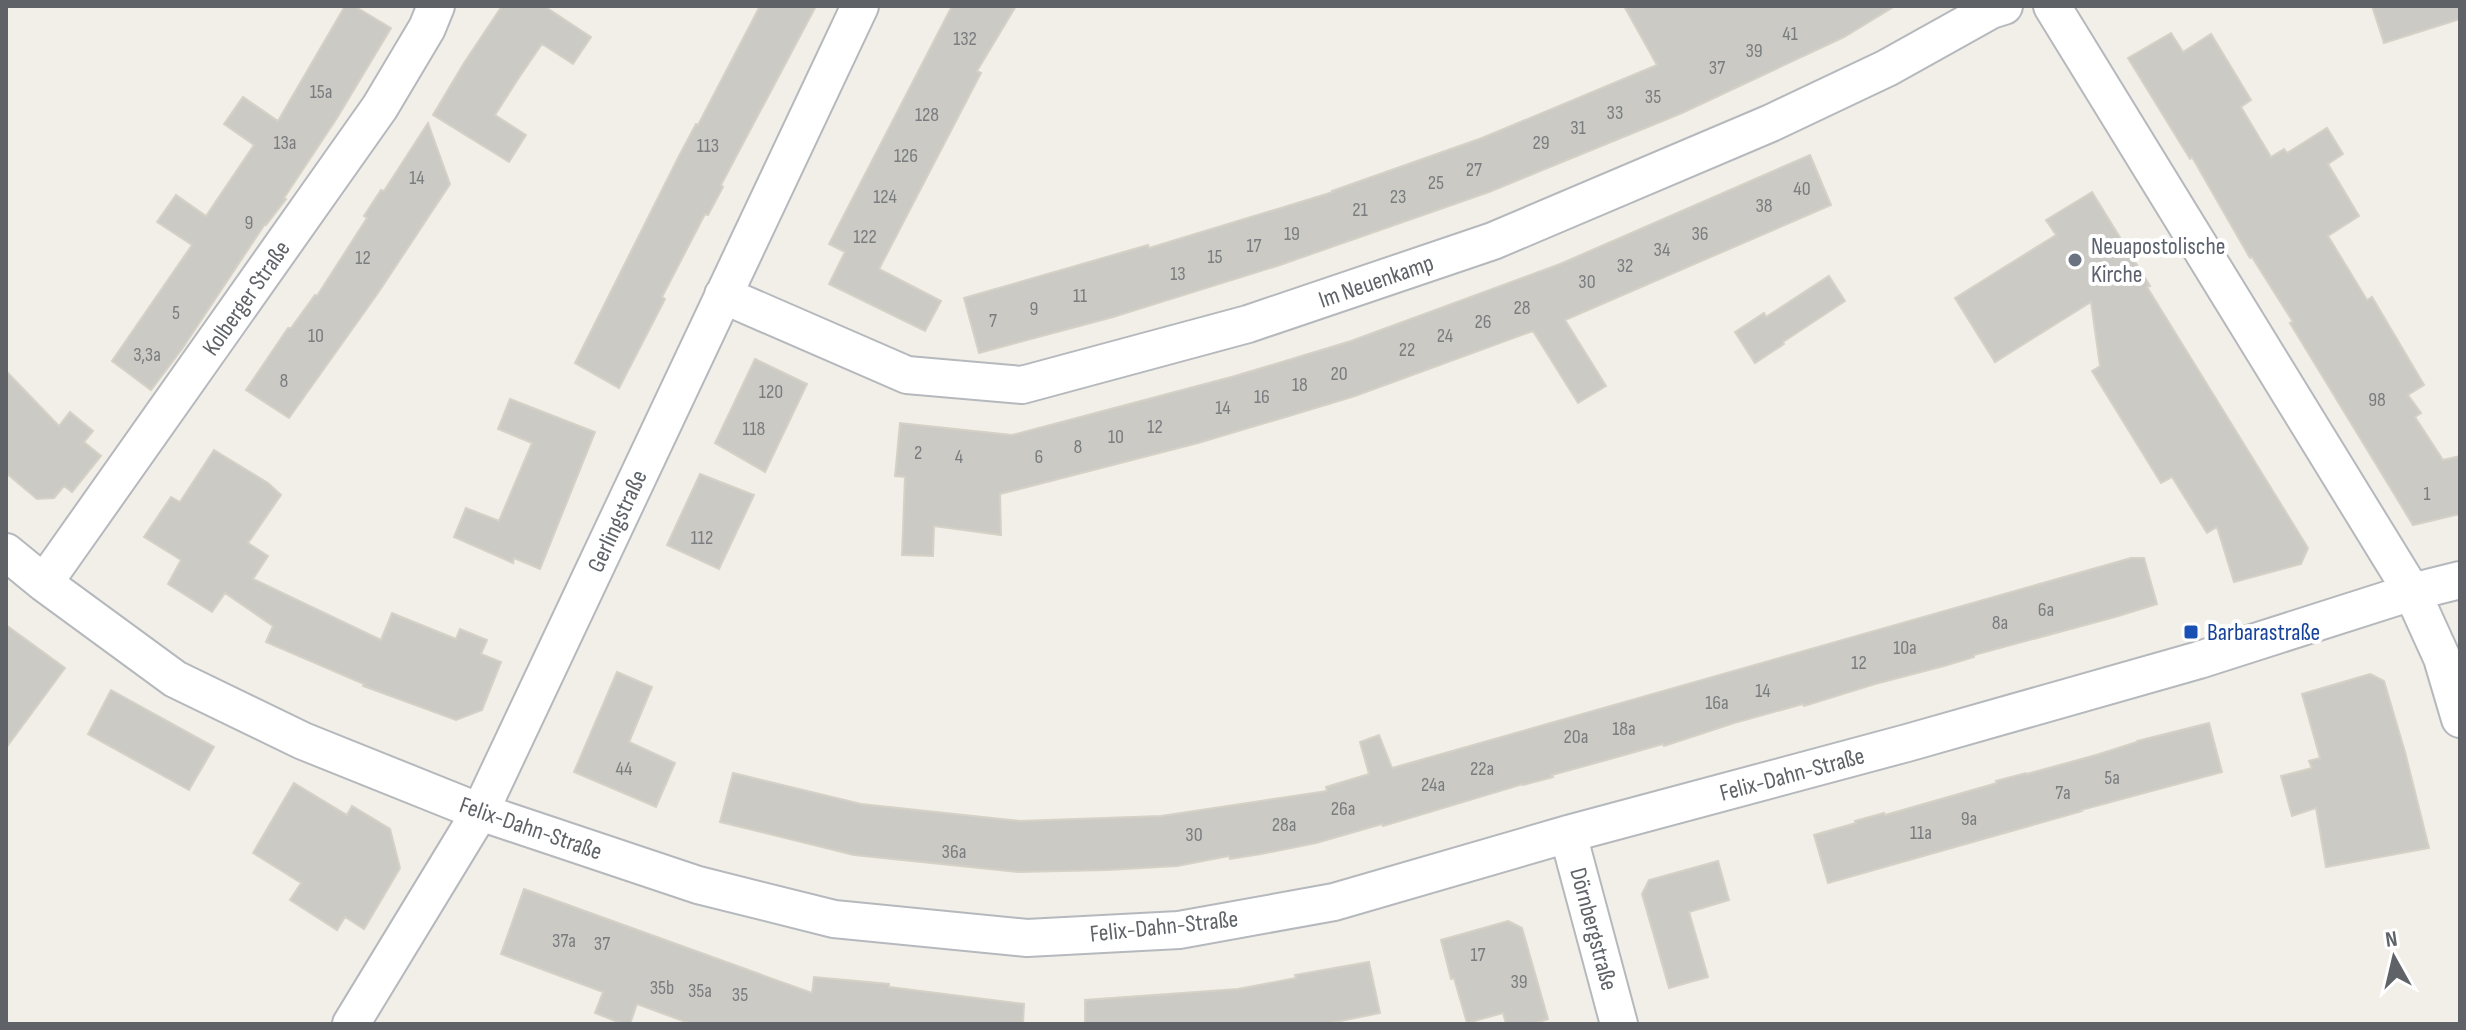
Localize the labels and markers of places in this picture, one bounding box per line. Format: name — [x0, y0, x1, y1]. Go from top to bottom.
place label: Neuapostolische Kirche — [2091, 232, 2225, 289]
marker: Neuapostolische Kirche — [2066, 251, 2084, 269]
place label: Barbarastraße — [2207, 618, 2320, 647]
marker: Barbarastraße — [2182, 623, 2200, 641]

